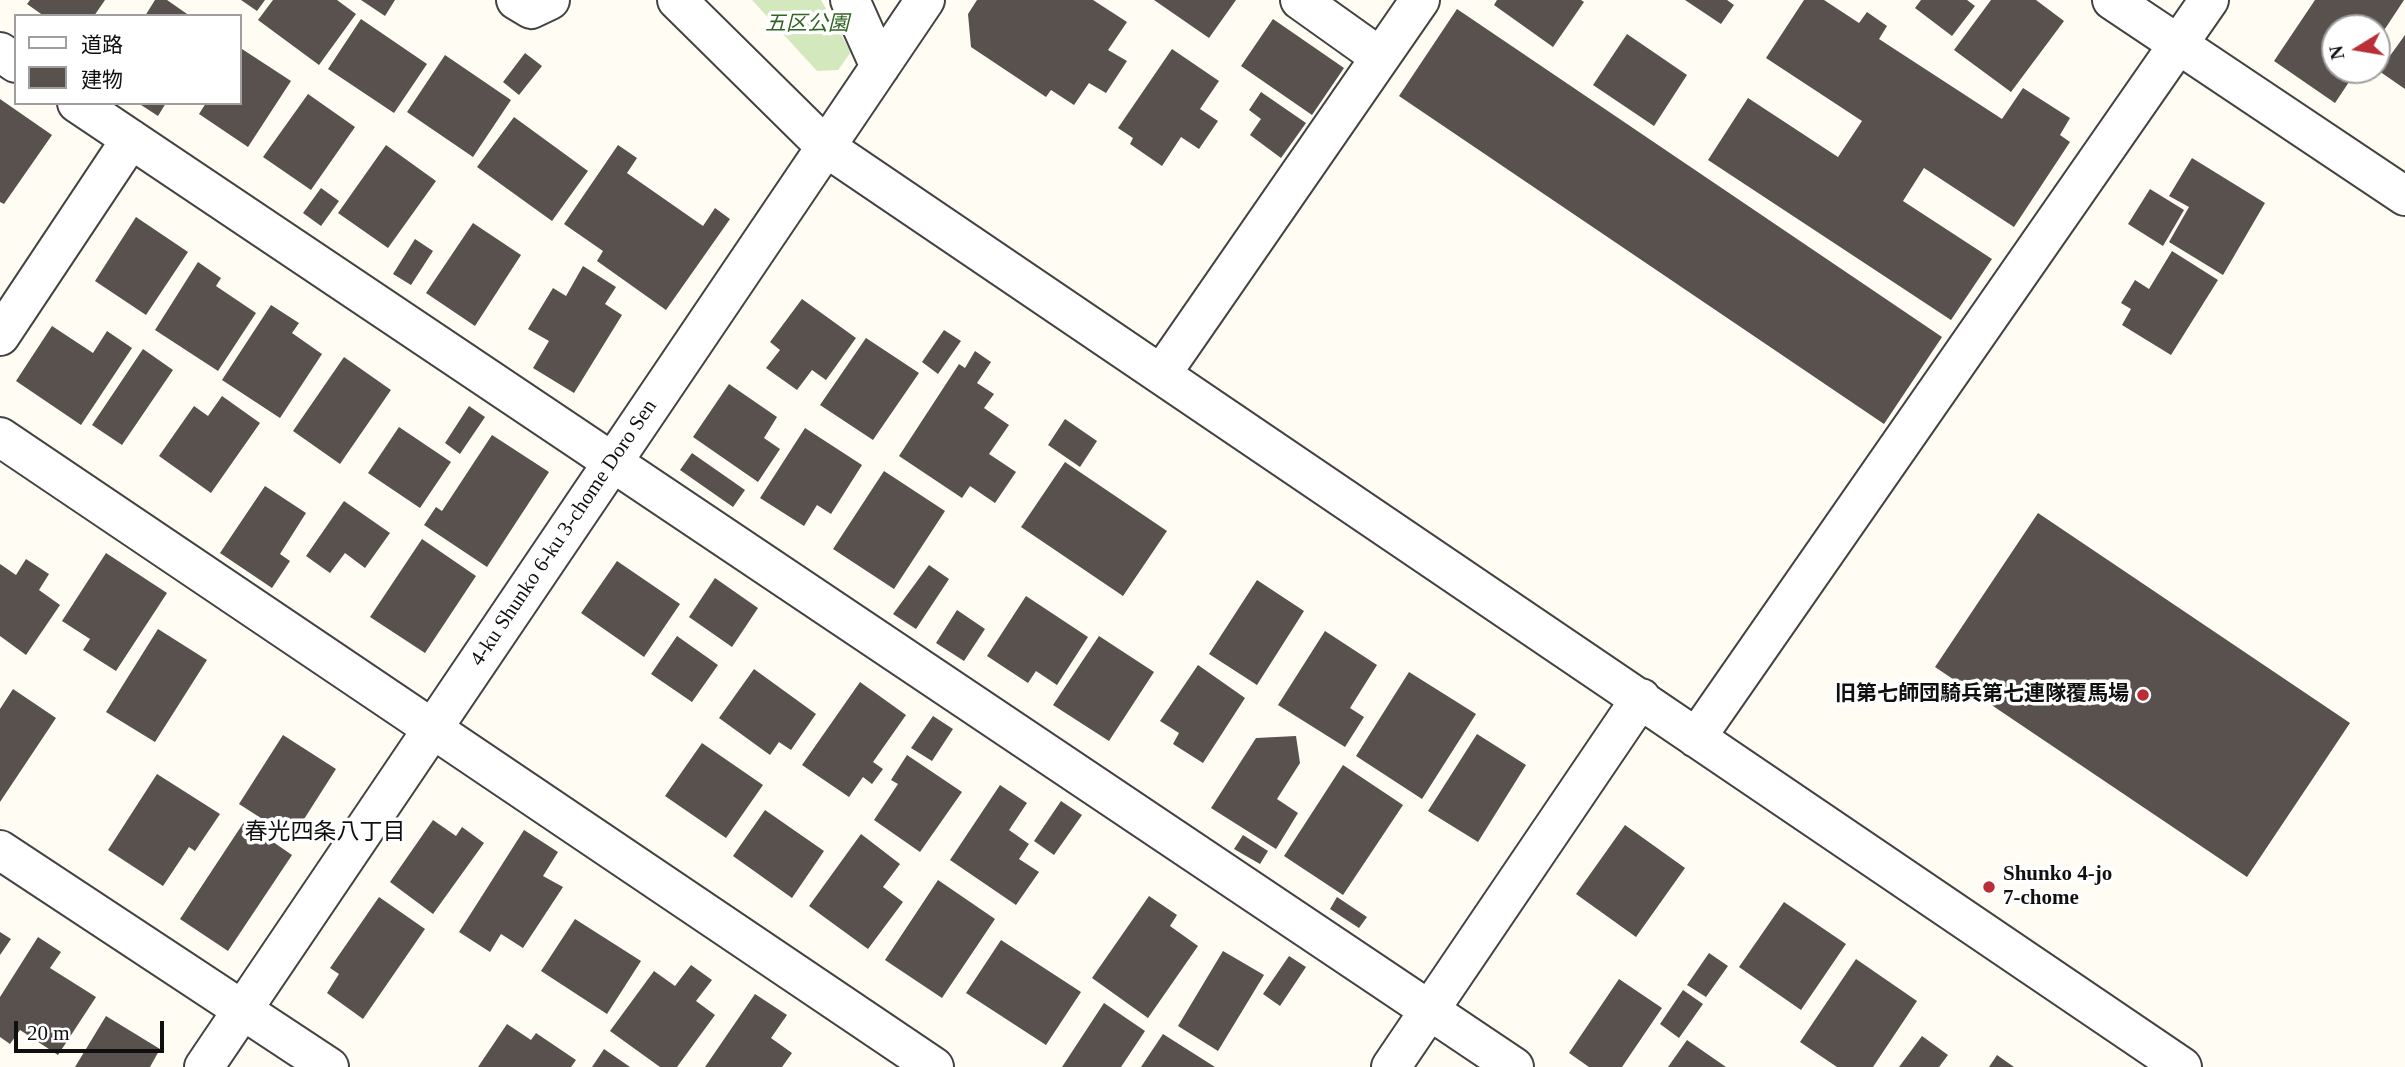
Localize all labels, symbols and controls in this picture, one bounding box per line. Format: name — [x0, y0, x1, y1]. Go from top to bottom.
park label: 五区公園 — [765, 11, 849, 37]
legend — [14, 14, 242, 105]
north arrow — [2321, 14, 2391, 84]
text: 道路 — [81, 33, 123, 57]
text: N — [2325, 44, 2348, 61]
text: 建物 — [81, 68, 123, 92]
street label: 4-ku Shunko 6-ku 3-chome Doro Sen — [465, 395, 663, 671]
place label: 旧第七師団騎兵第七連隊覆馬場 — [1835, 682, 2129, 708]
marker: 旧第七師団騎兵第七連隊覆馬場 — [2135, 687, 2151, 703]
district label: 春光四条八丁目 — [245, 819, 405, 847]
place label: Shunko 4-jo 7-chome — [2003, 862, 2112, 912]
marker: Shunko 4-jo 7-chome — [1981, 879, 1997, 895]
scale bar — [18, 1007, 168, 1052]
text: 20 m — [27, 1021, 70, 1045]

